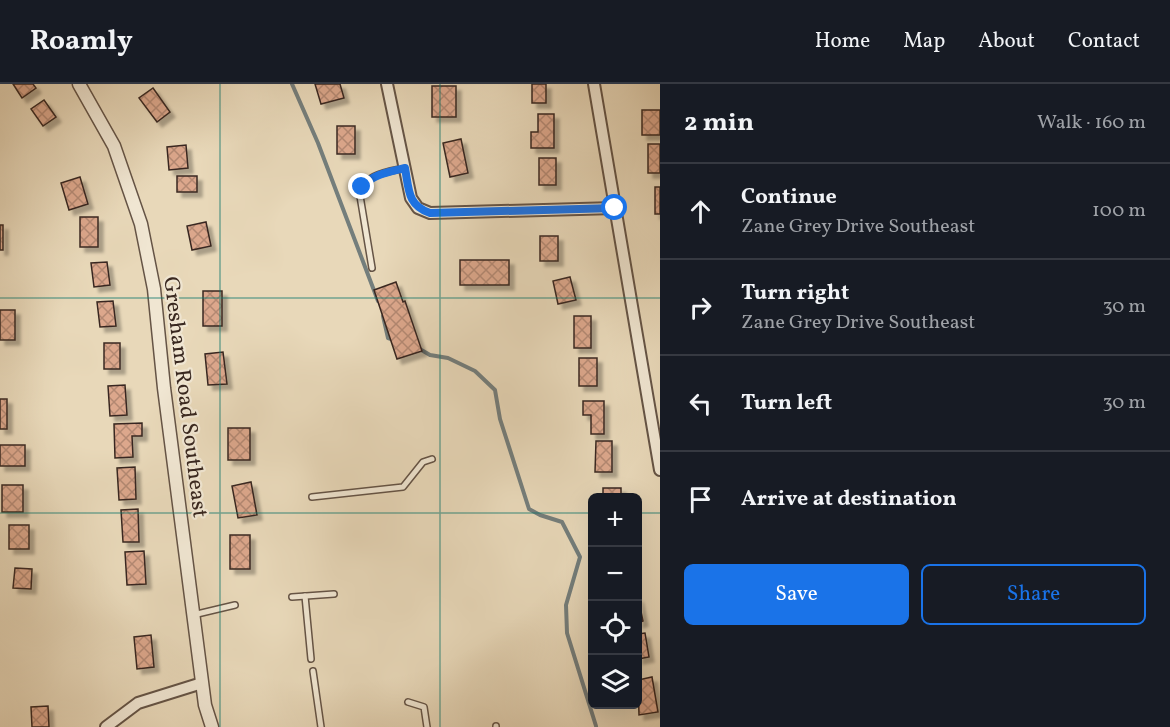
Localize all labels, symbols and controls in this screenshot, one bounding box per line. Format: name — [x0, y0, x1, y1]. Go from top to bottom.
text: Roamly — [30, 22, 133, 61]
text: Home — [815, 27, 870, 56]
text: Map — [903, 27, 945, 56]
text: About — [978, 27, 1035, 56]
text: Contact — [1068, 27, 1140, 56]
text: 2 min — [684, 105, 754, 141]
text: Walk · 160 m — [1037, 109, 1146, 137]
route end — [348, 173, 374, 199]
text: Continue — [741, 182, 837, 213]
route start — [601, 194, 627, 220]
icon: ahead — [684, 195, 717, 228]
text: 100 m — [1092, 197, 1146, 225]
text: Zane Grey Drive Southeast — [741, 213, 975, 241]
street label: Gresham Road Southeast — [154, 275, 215, 520]
text: Turn right — [741, 278, 849, 309]
icon: right — [684, 291, 717, 324]
text: 30 m — [1102, 293, 1146, 321]
text: Zane Grey Drive Southeast — [741, 309, 975, 337]
icon: left — [684, 387, 717, 420]
text: Turn left — [741, 388, 832, 419]
text: 30 m — [1102, 389, 1146, 417]
icon: arrive — [684, 483, 717, 516]
text: Arrive at destination — [741, 484, 957, 515]
map controls — [588, 493, 642, 709]
button: + — [588, 493, 642, 547]
button: − — [588, 547, 642, 601]
button: Save — [684, 564, 909, 625]
button: Share — [921, 564, 1146, 625]
button: locate — [588, 601, 642, 655]
button: layers — [588, 655, 642, 709]

